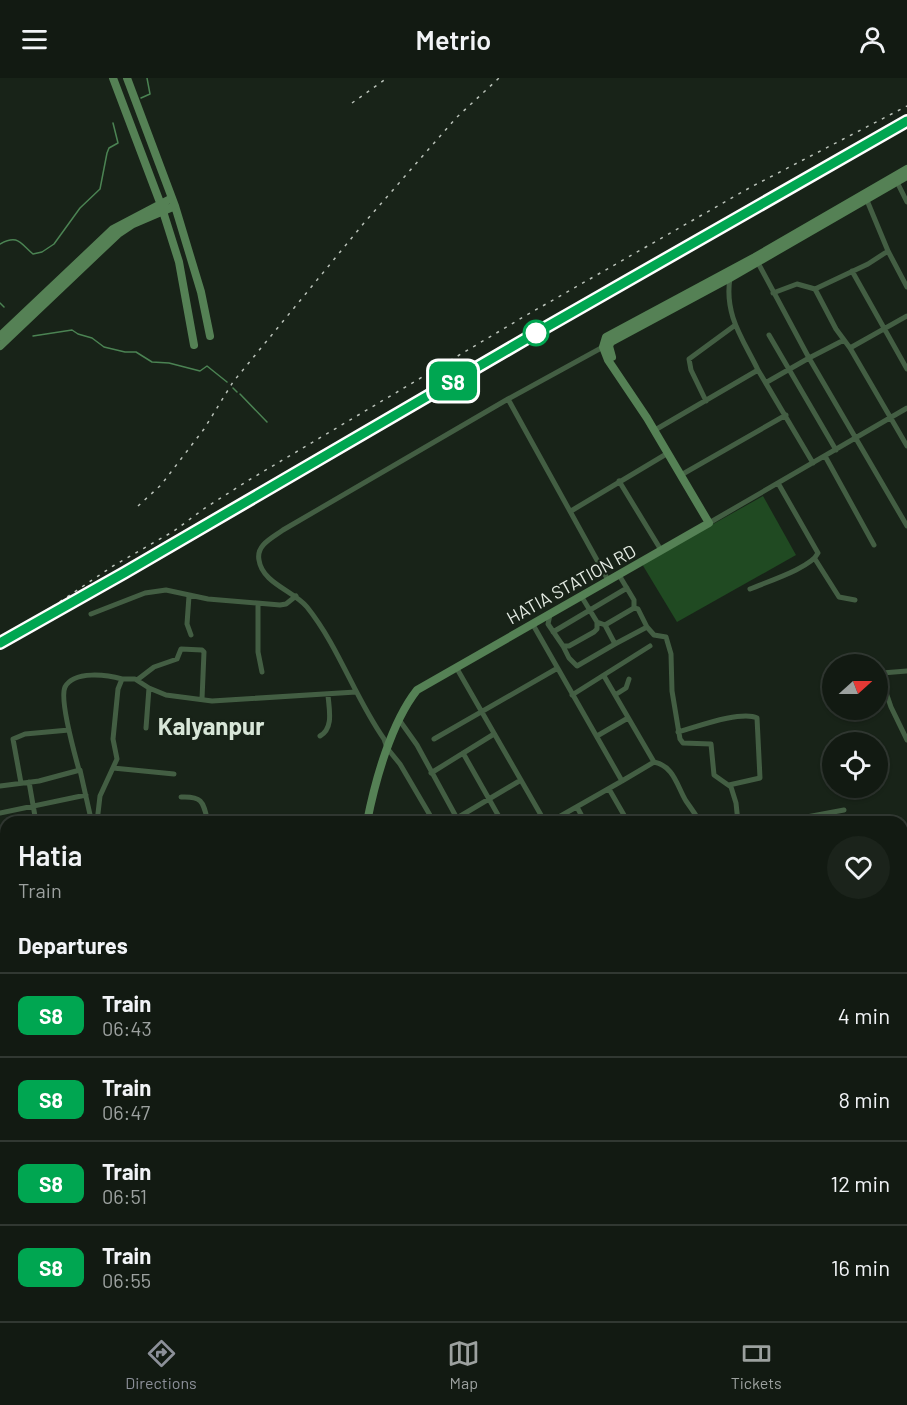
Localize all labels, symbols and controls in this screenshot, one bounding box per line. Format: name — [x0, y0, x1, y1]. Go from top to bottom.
icon: menu — [18, 23, 51, 56]
text: Metrio — [416, 23, 491, 55]
icon: person — [856, 23, 889, 56]
unlabelled marker — [523, 320, 549, 346]
line badge: S8 — [426, 362, 480, 400]
text: S8 — [441, 369, 465, 394]
street label: HATIA STATION RD — [503, 539, 639, 629]
north arrow — [822, 654, 888, 720]
map controls — [822, 654, 888, 798]
district label: Kalyanpur — [158, 711, 264, 740]
button: locate — [822, 732, 888, 798]
button: heart — [827, 836, 890, 899]
text: Hatia — [18, 838, 82, 872]
text: Train — [18, 878, 62, 902]
text: Departures — [18, 932, 128, 958]
text: Train — [102, 990, 151, 1016]
text: 4 min — [838, 1002, 890, 1028]
text: S8 — [39, 1003, 63, 1028]
text: 06:43 — [102, 1016, 152, 1040]
text: Train — [102, 1074, 151, 1100]
text: 8 min — [838, 1086, 890, 1112]
text: S8 — [39, 1087, 63, 1112]
text: 06:47 — [102, 1100, 150, 1124]
text: Train — [102, 1158, 151, 1184]
text: 12 min — [830, 1170, 890, 1196]
text: S8 — [39, 1171, 63, 1196]
text: 06:51 — [102, 1184, 147, 1208]
text: Train — [102, 1242, 151, 1268]
text: 16 min — [831, 1254, 890, 1280]
text: S8 — [39, 1255, 63, 1280]
text: 06:55 — [102, 1268, 151, 1292]
tab: Directions — [125, 1337, 197, 1392]
tab: Map — [447, 1337, 480, 1392]
tab: Tickets — [731, 1337, 782, 1392]

